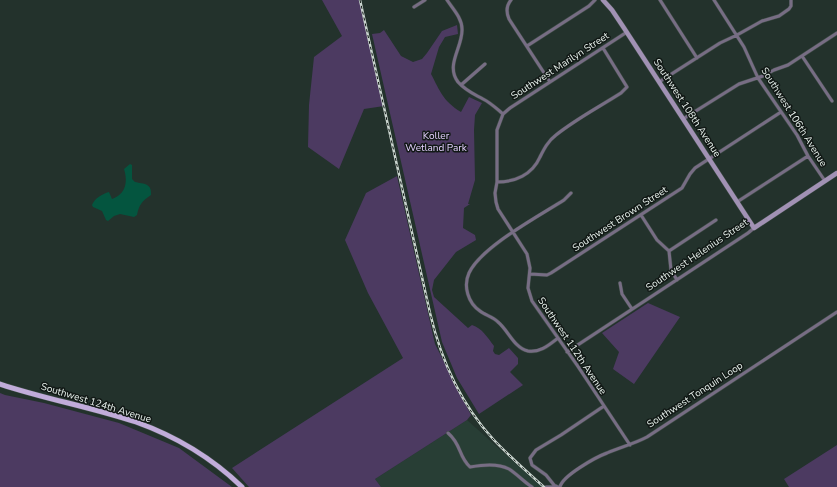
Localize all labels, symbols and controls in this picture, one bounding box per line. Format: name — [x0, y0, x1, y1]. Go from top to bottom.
street label: Southwest Marilyn Street — [508, 29, 612, 103]
street label: Southwest 108th Avenue — [650, 56, 724, 160]
street label: Southwest 106th Avenue — [758, 65, 830, 169]
park label: Koller Wetland Park — [405, 129, 468, 155]
street label: Southwest Brown Street — [570, 183, 671, 255]
street label: Southwest Helenius Street — [643, 215, 751, 294]
street label: Southwest 112th Avenue — [534, 295, 610, 397]
street label: Southwest Tonquin Loop — [644, 359, 746, 431]
street label: Southwest 124th Avenue — [39, 380, 153, 426]

